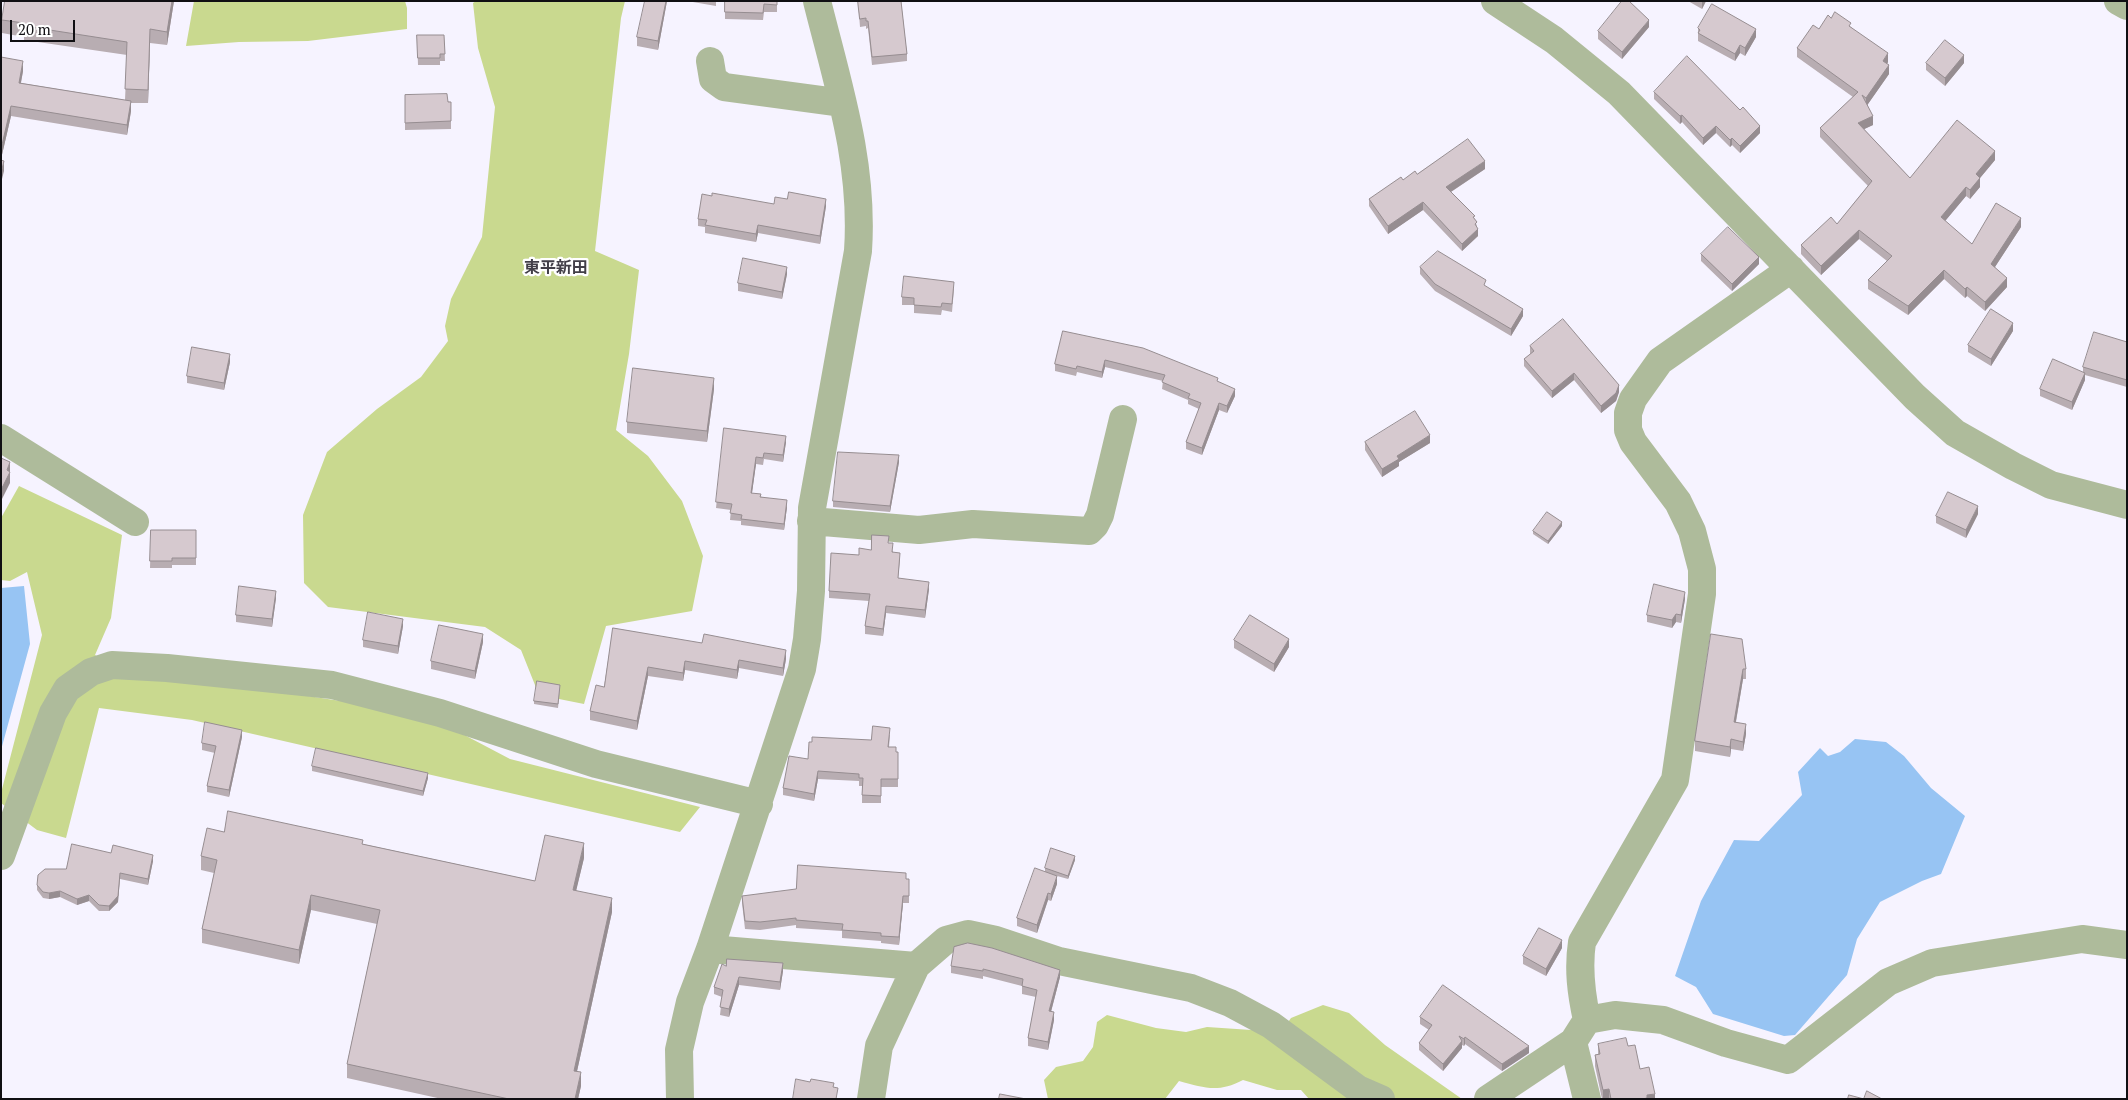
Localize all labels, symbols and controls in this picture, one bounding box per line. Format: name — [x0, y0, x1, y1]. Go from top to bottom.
scale bar — [12, 10, 78, 42]
text: 20 m — [18, 19, 51, 39]
district label: 東平新田 — [524, 258, 588, 278]

